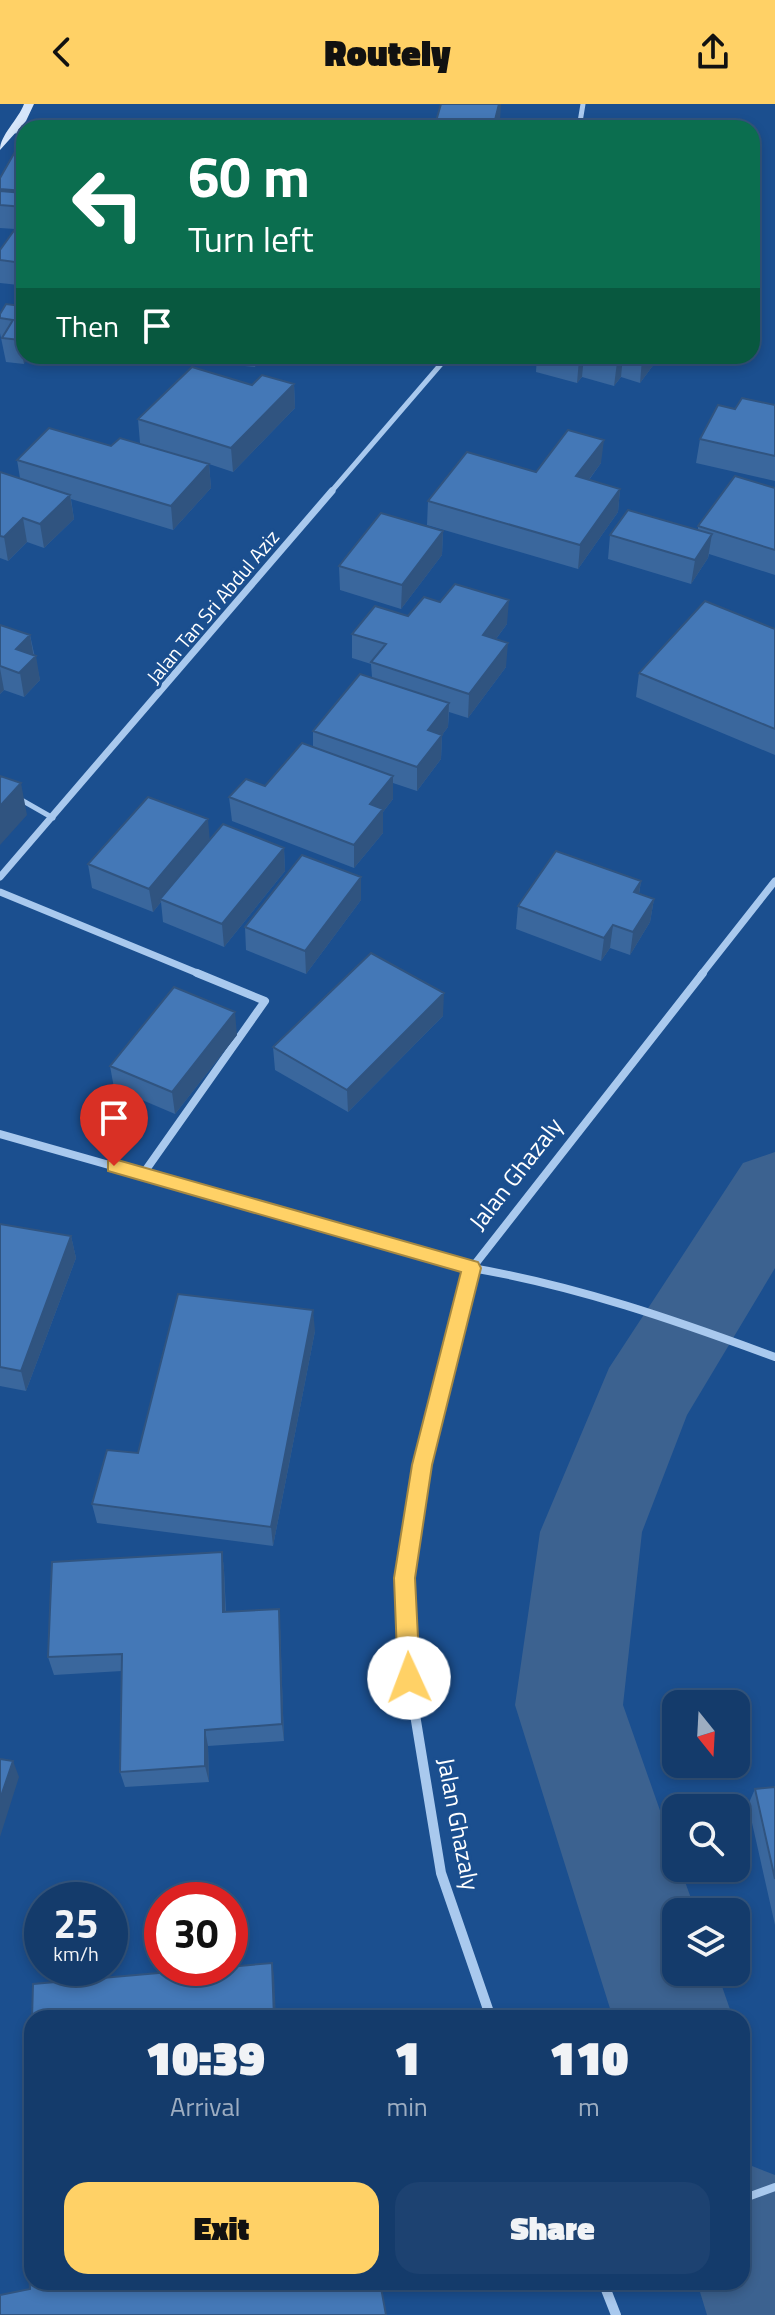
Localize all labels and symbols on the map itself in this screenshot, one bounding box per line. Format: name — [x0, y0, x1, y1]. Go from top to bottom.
street label: Jalan Tan Sri Abdul Aziz — [139, 523, 287, 691]
pin — [80, 1084, 148, 1166]
street label: Jalan Ghazaly — [460, 1109, 571, 1237]
position arrow — [367, 1636, 451, 1720]
north arrow — [662, 1690, 750, 1778]
street label: Jalan Ghazaly — [428, 1754, 490, 1894]
speed limit sign: 30 — [144, 1882, 248, 1986]

